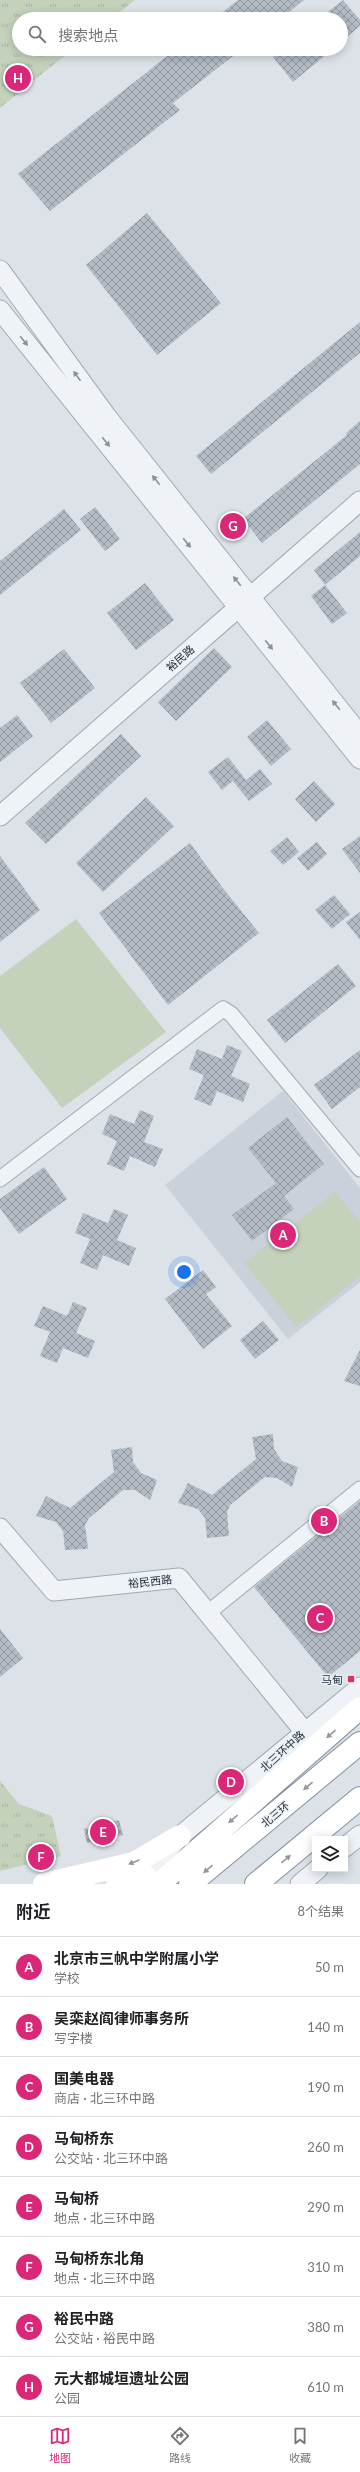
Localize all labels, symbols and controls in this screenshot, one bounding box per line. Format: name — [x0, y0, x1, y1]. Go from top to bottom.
search box — [12, 12, 348, 56]
icon: search — [26, 23, 48, 45]
text: 搜索地点 — [58, 26, 118, 44]
pin: H — [5, 63, 31, 93]
one-way arrow — [20, 335, 29, 346]
one-way arrow — [73, 371, 81, 382]
one-way arrow — [102, 436, 110, 447]
one-way arrow — [152, 474, 160, 485]
pin: G — [220, 511, 246, 541]
one-way arrow — [183, 538, 192, 549]
one-way arrow — [233, 576, 241, 587]
one-way arrow — [264, 639, 273, 650]
street label: 裕民路 — [163, 642, 197, 674]
one-way arrow — [331, 699, 340, 710]
pin: A — [270, 1220, 296, 1250]
your location — [174, 1262, 194, 1282]
pin: B — [311, 1506, 337, 1536]
street label: 裕民西路 — [127, 1572, 173, 1590]
pin: C — [307, 1603, 333, 1633]
place label: 马甸 — [321, 1673, 343, 1686]
marker: 马甸 — [346, 1674, 356, 1684]
street label: 北三环中路 — [257, 1728, 307, 1774]
one-way arrow — [325, 1729, 336, 1738]
pin: D — [218, 1767, 244, 1797]
one-way arrow — [303, 1781, 314, 1790]
street label: 北三环 — [258, 1798, 292, 1830]
one-way arrow — [227, 1815, 238, 1824]
pin: E — [90, 1817, 116, 1847]
map controls — [312, 1836, 348, 1872]
button: layers — [312, 1836, 348, 1872]
pin: F — [28, 1842, 54, 1872]
one-way arrow — [281, 1855, 292, 1864]
one-way arrow — [128, 1859, 140, 1865]
one-way arrow — [203, 1864, 214, 1873]
text: 附近 — [16, 1901, 50, 1922]
text: 8个结果 — [297, 1903, 344, 1919]
text: 北京市三帆中学附属小学 — [54, 1949, 219, 1967]
text: A — [24, 1959, 34, 1975]
text: 50 m — [315, 1959, 344, 1975]
text: 学校 — [54, 1970, 80, 1986]
text: 吴栾赵阎律师事务所 — [54, 2009, 189, 2027]
text: B — [25, 2019, 33, 2035]
text: 140 m — [307, 2019, 344, 2035]
text: 写字楼 — [54, 2030, 93, 2046]
text: 国美电器 — [54, 2069, 114, 2087]
text: C — [25, 2079, 33, 2095]
text: 190 m — [307, 2079, 344, 2095]
text: 商店 · 北三环中路 — [54, 2090, 155, 2106]
text: 马甸桥东 — [54, 2129, 114, 2147]
text: D — [24, 2139, 34, 2155]
text: 260 m — [307, 2139, 344, 2155]
text: 公交站 · 北三环中路 — [54, 2150, 168, 2166]
text: 马甸桥 — [54, 2189, 99, 2207]
text: E — [25, 2199, 33, 2215]
text: 290 m — [307, 2199, 344, 2215]
text: 地点 · 北三环中路 — [54, 2210, 155, 2226]
text: 马甸桥东北角 — [54, 2249, 144, 2267]
text: F — [25, 2259, 33, 2275]
text: 310 m — [307, 2259, 344, 2275]
text: 地点 · 北三环中路 — [54, 2270, 155, 2286]
text: 裕民中路 — [54, 2309, 114, 2327]
text: G — [24, 2319, 34, 2335]
text: 380 m — [307, 2319, 344, 2335]
text: 公交站 · 裕民中路 — [54, 2330, 155, 2346]
text: 元大都城垣遗址公园 — [54, 2369, 189, 2387]
text: H — [24, 2379, 34, 2395]
text: 610 m — [307, 2379, 344, 2395]
text: 公园 — [54, 2390, 80, 2406]
tab: 地图 — [49, 2425, 71, 2465]
tab: 路线 — [169, 2425, 191, 2465]
tab: 收藏 — [289, 2425, 311, 2465]

